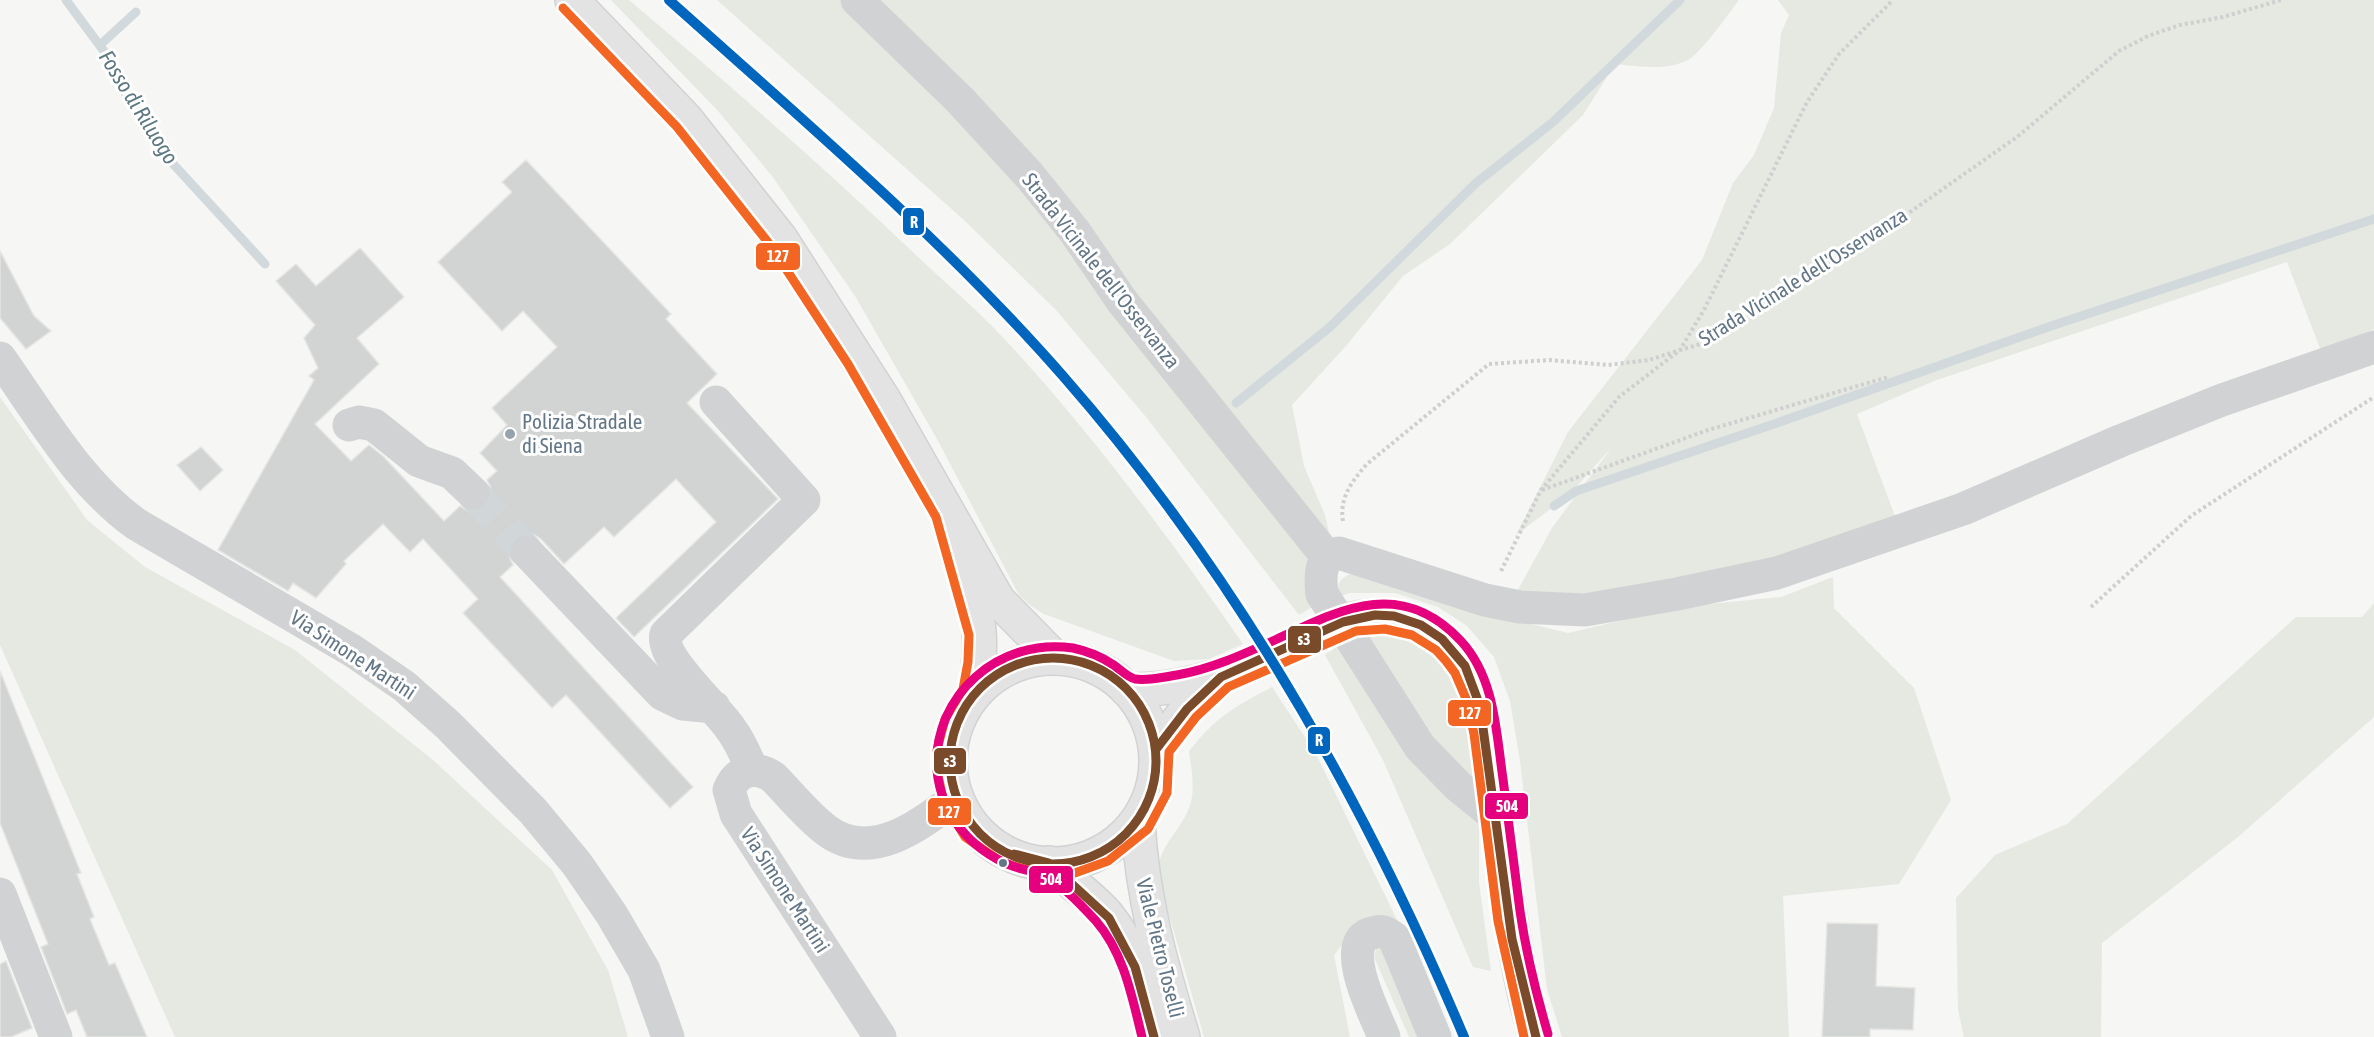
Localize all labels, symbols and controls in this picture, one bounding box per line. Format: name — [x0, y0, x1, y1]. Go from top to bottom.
water label: Fosso di Riluogo — [94, 45, 184, 169]
street label: Strada Vicinale dell'Osservanza — [1018, 168, 1185, 373]
street label: Strada Vicinale dell'Osservanza — [1694, 202, 1911, 350]
line badge: R — [902, 207, 925, 236]
text: R — [910, 213, 918, 231]
line badge: 127 — [755, 242, 801, 271]
text: 127 — [767, 247, 789, 265]
place label: Polizia Stradale di Siena — [522, 409, 642, 457]
marker: Polizia Stradale di Siena — [503, 427, 517, 441]
street label: Via Simone Martini — [286, 605, 421, 704]
line badge: s3 — [1287, 625, 1322, 654]
text: s3 — [1297, 630, 1311, 648]
line badge: 127 — [1447, 699, 1492, 727]
text: 127 — [1459, 704, 1481, 722]
line badge: R — [1307, 726, 1331, 755]
text: R — [1315, 731, 1323, 749]
line badge: s3 — [933, 747, 967, 775]
text: s3 — [943, 752, 957, 770]
line badge: 504 — [1484, 792, 1529, 820]
line badge: 127 — [927, 797, 972, 826]
text: 504 — [1496, 797, 1519, 815]
text: 127 — [938, 803, 960, 821]
street label: Via Simone Martini — [736, 822, 835, 957]
unlabelled marker — [997, 857, 1009, 869]
line badge: 504 — [1028, 865, 1074, 894]
text: 504 — [1040, 870, 1063, 888]
street label: Viale Pietro Toselli — [1132, 876, 1190, 1020]

